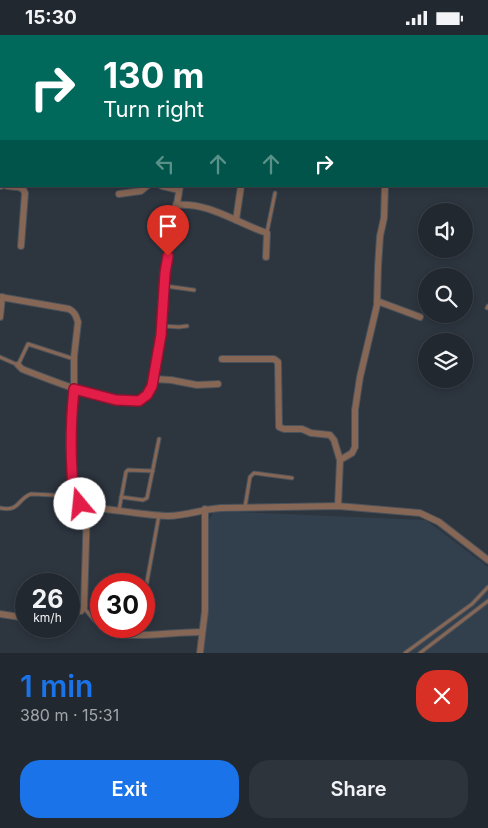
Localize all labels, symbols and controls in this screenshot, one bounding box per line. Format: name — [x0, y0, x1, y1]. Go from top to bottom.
text: 15:30 — [25, 6, 77, 29]
text: 130 m — [103, 54, 205, 96]
icon: right — [20, 55, 85, 120]
text: Turn right — [103, 96, 204, 122]
icon: left — [151, 150, 179, 178]
icon: ahead — [204, 150, 232, 178]
icon: ahead — [257, 150, 285, 178]
icon: right — [310, 150, 338, 178]
map controls — [418, 203, 473, 388]
button: sound — [418, 203, 473, 258]
pin — [147, 205, 189, 256]
icon: arrive — [154, 212, 182, 240]
button: search — [418, 268, 473, 323]
button: layers — [418, 333, 473, 388]
position arrow — [53, 477, 105, 529]
speed limit sign: 30 — [90, 573, 155, 638]
text: 26 — [32, 584, 63, 614]
text: km/h — [33, 610, 62, 625]
text: 1 min — [20, 668, 93, 704]
button: close — [416, 670, 468, 722]
text: 380 m · 15:31 — [20, 705, 119, 725]
button: Exit — [20, 760, 239, 818]
button: Share — [249, 760, 468, 818]

